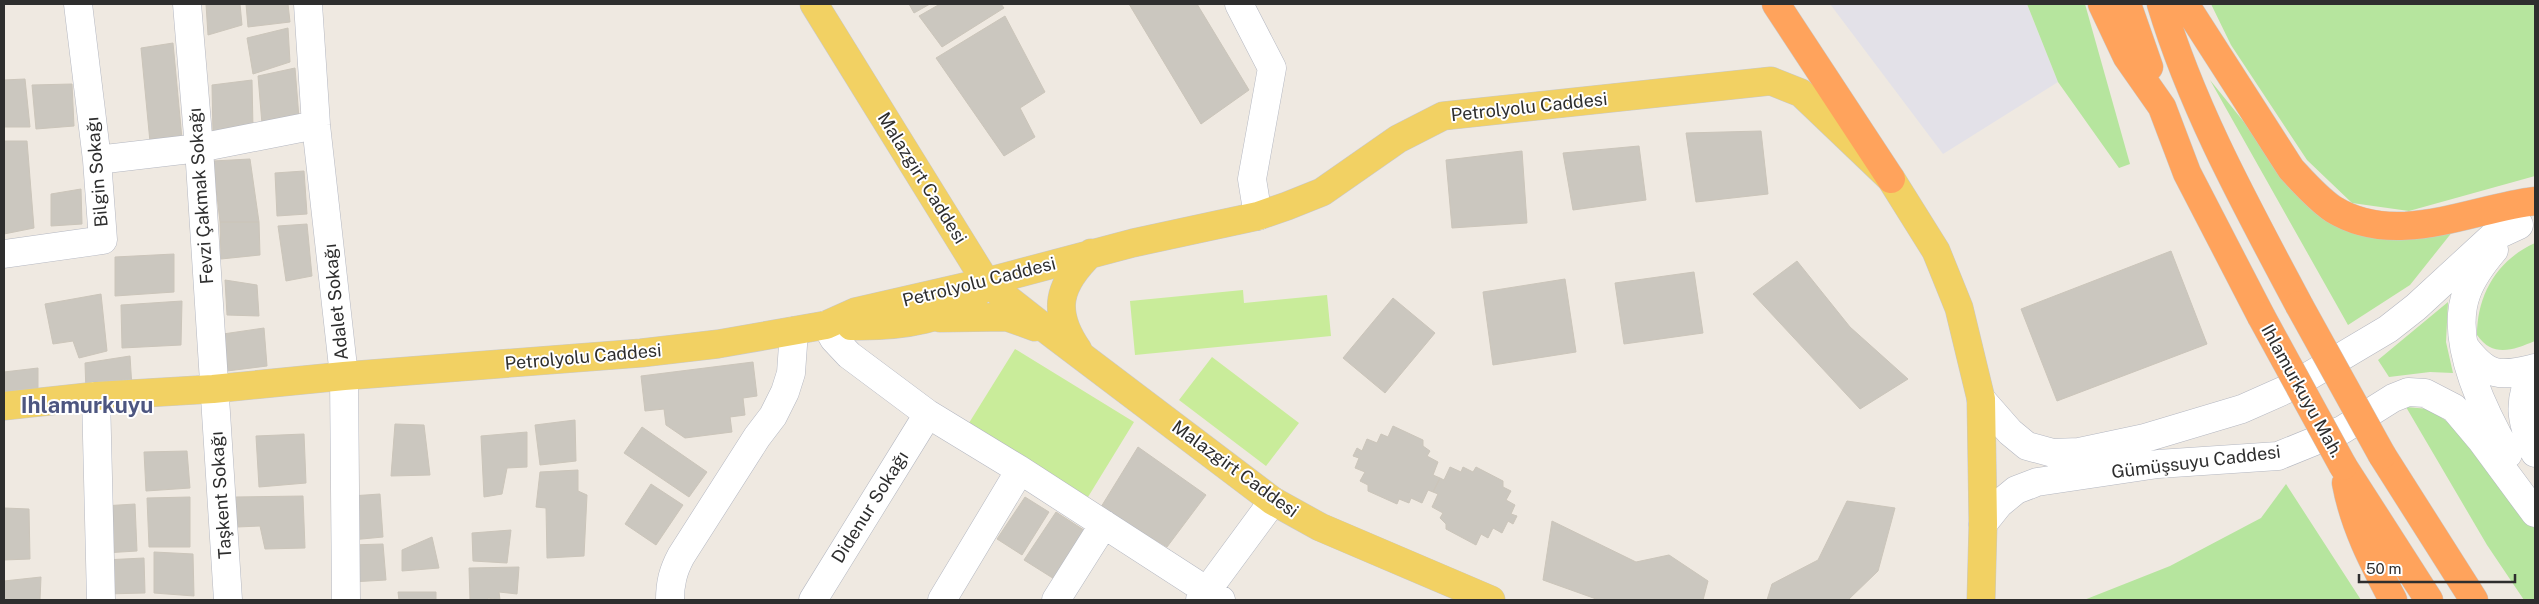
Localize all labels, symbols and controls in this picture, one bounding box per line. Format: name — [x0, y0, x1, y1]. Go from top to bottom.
street label: Petrolyolu Caddesi — [1450, 88, 1608, 125]
street label: Fevzi Çakmak Sokağı — [184, 107, 217, 285]
street label: Malazgirt Caddesi — [874, 108, 971, 247]
street label: Bilgin Sokağı — [81, 116, 112, 228]
street label: Adalet Sokağı — [319, 243, 352, 361]
street label: Petrolyolu Caddesi — [900, 252, 1058, 311]
street label: Ihlamurkuyu Mah. — [2257, 320, 2348, 461]
street label: Petrolyolu Caddesi — [504, 339, 662, 374]
district label: Ihlamurkuyu — [21, 392, 153, 418]
street label: Malazgirt Caddesi — [1168, 416, 1303, 521]
street label: Taşkent Sokağı — [206, 431, 235, 559]
street label: Gümüşsuyu Caddesi — [2110, 441, 2282, 482]
street label: Didenur Sokağı — [827, 447, 912, 567]
scale bar — [2359, 552, 2515, 584]
text: 50 m — [2366, 560, 2401, 577]

